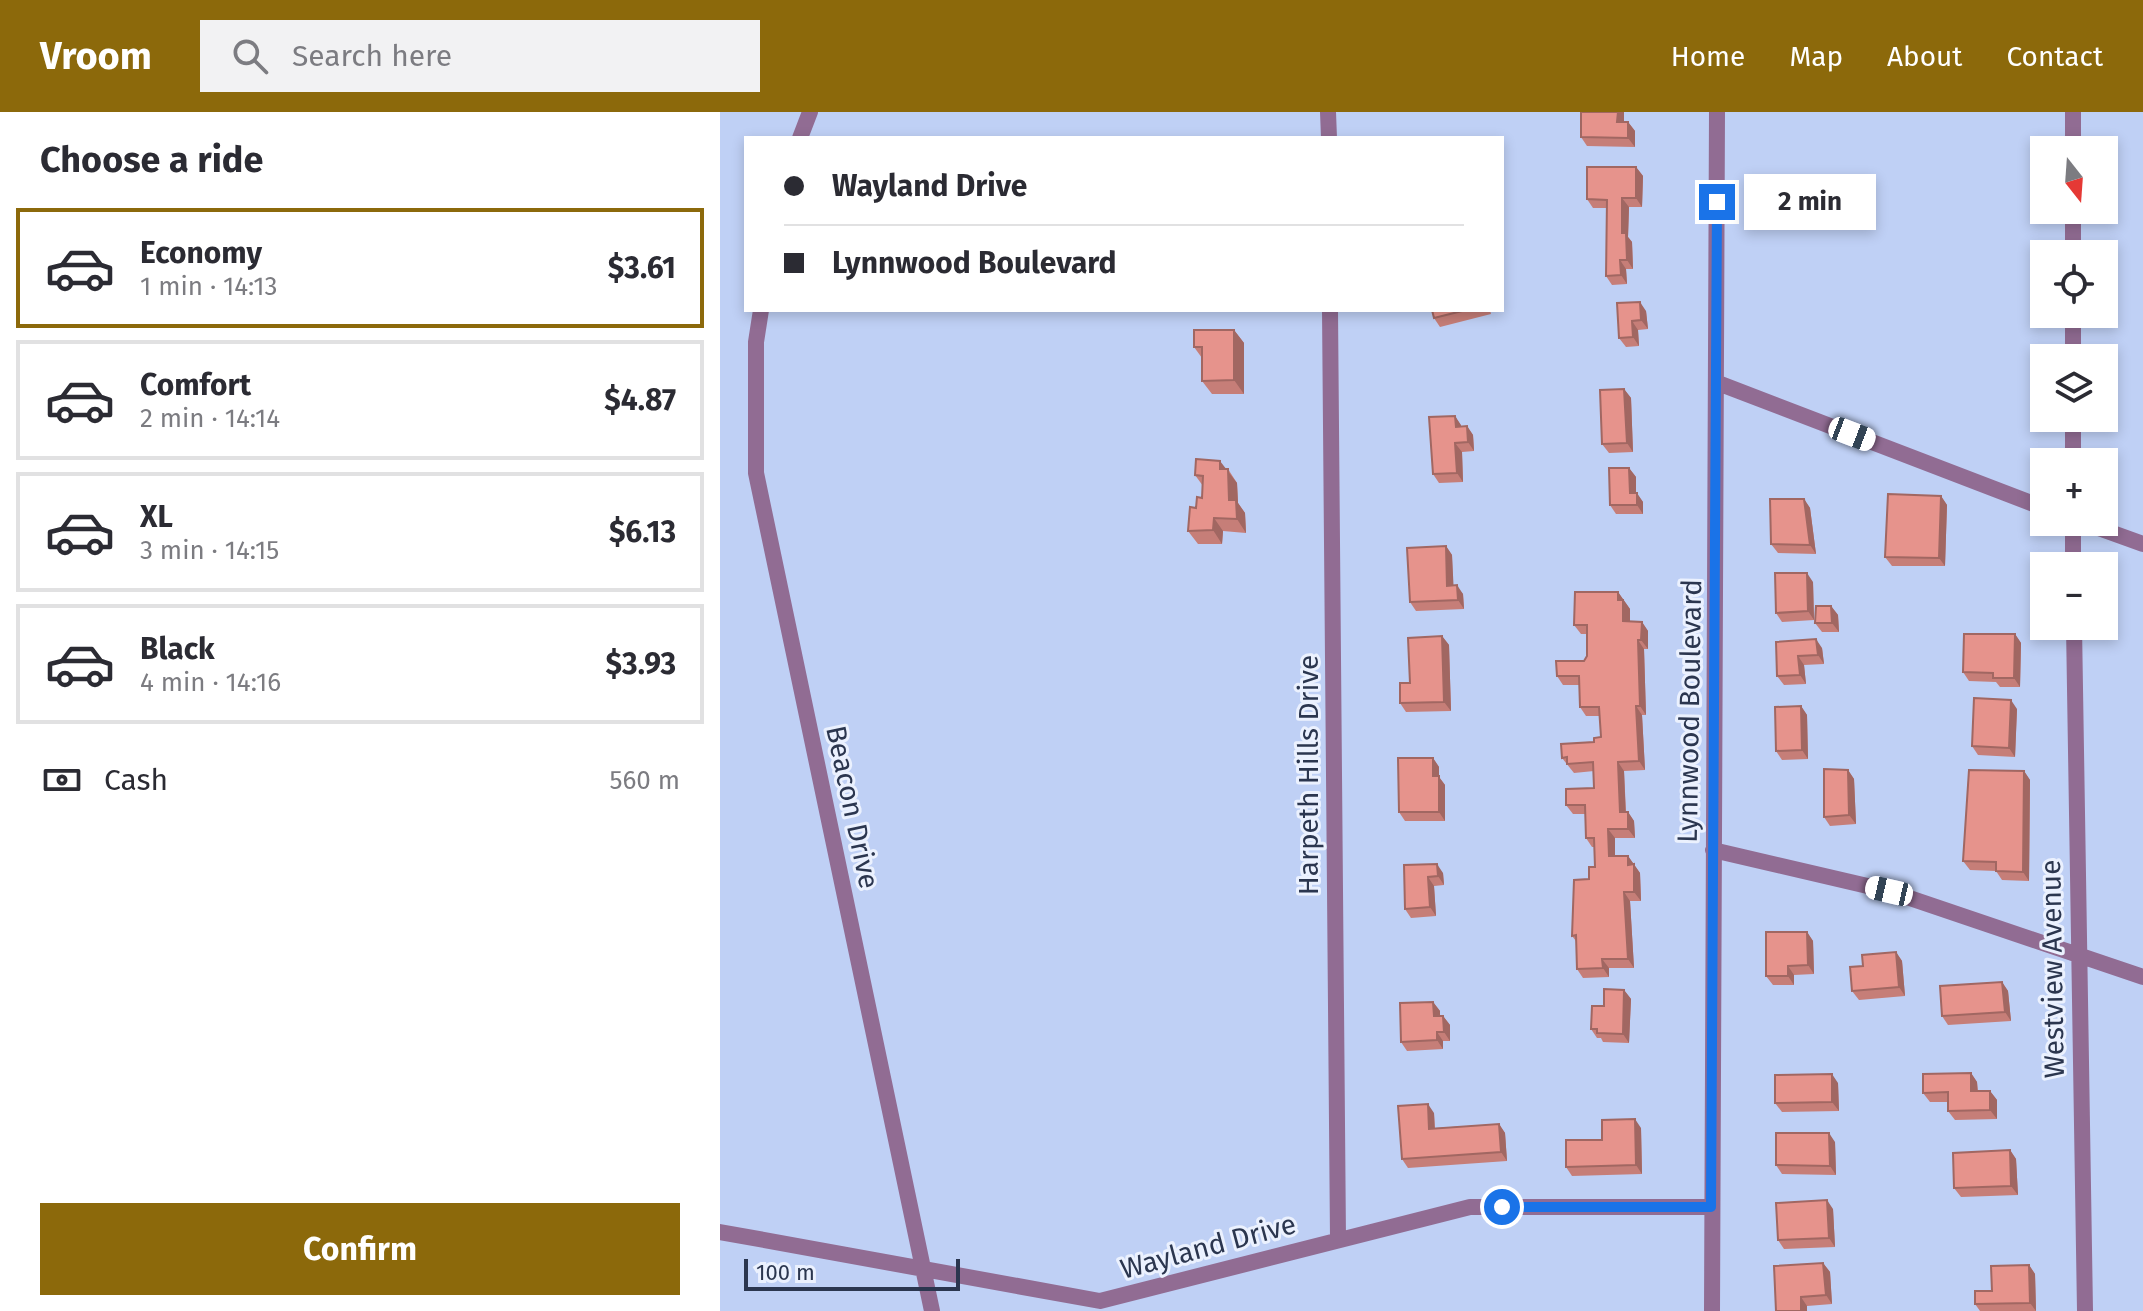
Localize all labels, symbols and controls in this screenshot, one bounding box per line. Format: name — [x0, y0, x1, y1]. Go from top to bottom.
search box — [200, 20, 760, 92]
text: Vroom — [40, 33, 152, 79]
icon: search — [228, 34, 272, 78]
text: Search here — [292, 38, 452, 74]
text: Home — [1671, 40, 1745, 73]
text: Map — [1789, 40, 1843, 73]
text: About — [1887, 40, 1962, 73]
text: Contact — [2006, 40, 2103, 73]
north arrow — [2030, 136, 2118, 224]
map controls — [2030, 136, 2118, 640]
text: Choose a ride — [40, 138, 263, 182]
text: Wayland Drive — [832, 168, 1027, 204]
callout: 2 min — [1745, 174, 1877, 230]
route end — [1699, 184, 1735, 220]
text: 2 min — [1778, 186, 1842, 217]
icon: car — [44, 232, 116, 304]
text: Economy — [140, 235, 262, 271]
button: locate — [2030, 240, 2118, 328]
text: Lynnwood Boulevard — [832, 245, 1116, 281]
text: $3.61 — [608, 250, 676, 286]
text: 1 min · 14:13 — [140, 271, 278, 302]
button: layers — [2030, 344, 2118, 432]
icon: car — [44, 364, 116, 436]
text: Comfort — [140, 367, 251, 403]
text: $4.87 — [604, 382, 676, 418]
text: 2 min · 14:14 — [140, 403, 280, 434]
car — [1825, 414, 1879, 454]
button: + — [2030, 448, 2118, 536]
icon: car — [44, 496, 116, 568]
text: XL — [140, 499, 173, 535]
text: $6.13 — [609, 514, 676, 550]
text: 3 min · 14:15 — [140, 535, 279, 566]
button: − — [2030, 552, 2118, 640]
street label: Lynnwood Boulevard — [1671, 579, 1708, 843]
icon: car — [44, 628, 116, 700]
text: Black — [140, 631, 215, 667]
text: $3.93 — [606, 646, 676, 682]
street label: Harpeth Hills Drive — [1292, 655, 1325, 895]
text: 4 min · 14:16 — [140, 667, 281, 698]
street label: Beacon Drive — [819, 723, 886, 892]
icon: cash — [40, 758, 84, 802]
text: Cash — [104, 762, 168, 798]
text: 560 m — [609, 765, 680, 796]
street label: Westview Avenue — [2034, 859, 2071, 1079]
car — [1863, 874, 1915, 908]
route start — [1484, 1189, 1520, 1225]
button: Confirm — [40, 1203, 680, 1295]
street label: Wayland Drive — [1117, 1207, 1300, 1286]
scale bar — [744, 1255, 960, 1291]
text: 100 m — [756, 1259, 815, 1286]

